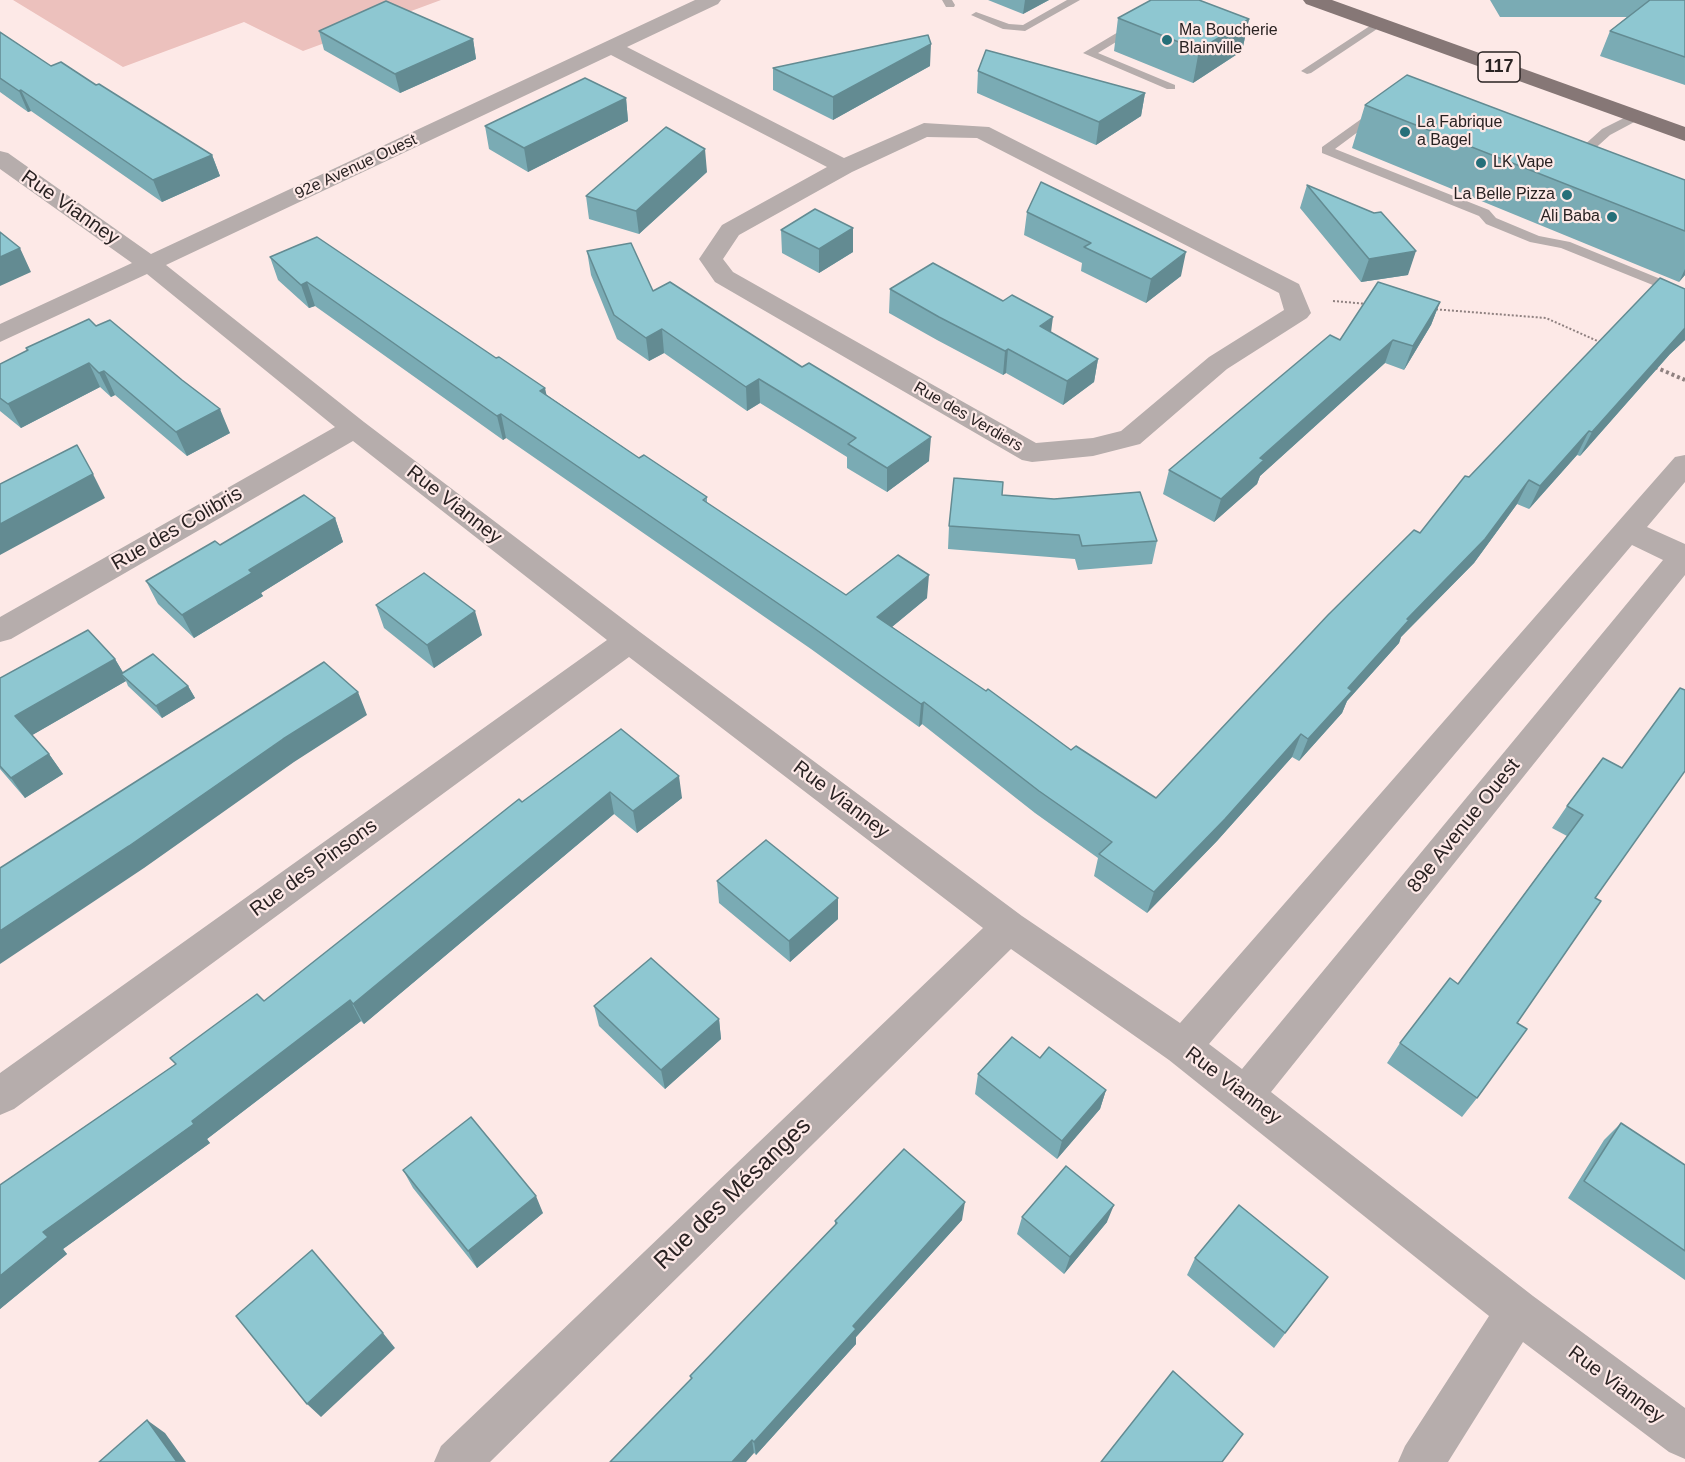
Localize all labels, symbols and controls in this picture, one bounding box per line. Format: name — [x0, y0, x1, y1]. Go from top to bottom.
place label: Ma Boucherie Blainville — [1179, 21, 1278, 59]
marker: Ma Boucherie Blainville — [1160, 33, 1174, 47]
road number: 117 — [1478, 52, 1520, 82]
place label: La Fabrique a Bagel — [1417, 113, 1502, 151]
marker: La Fabrique a Bagel — [1398, 125, 1412, 139]
street label: 92e Avenue Ouest — [292, 130, 420, 204]
place label: LK Vape — [1493, 153, 1553, 173]
marker: LK Vape — [1474, 156, 1488, 170]
street label: Rue Vianney — [16, 165, 124, 251]
place label: La Belle Pizza — [1454, 185, 1555, 205]
marker: La Belle Pizza — [1560, 188, 1574, 202]
place label: Ali Baba — [1540, 207, 1600, 227]
marker: Ali Baba — [1605, 210, 1619, 224]
street label: Rue des Verdiers — [910, 378, 1026, 456]
street label: Rue Vianney — [402, 460, 506, 550]
street label: Rue des Colibris — [107, 482, 247, 576]
street label: 89e Avenue Ouest — [1403, 754, 1525, 898]
street label: Rue Vianney — [788, 756, 894, 844]
street label: Rue des Pinsons — [246, 814, 382, 922]
street label: Rue Vianney — [1180, 1042, 1286, 1130]
street label: Rue des Mésanges — [649, 1112, 817, 1276]
street label: Rue Vianney — [1563, 1341, 1669, 1429]

